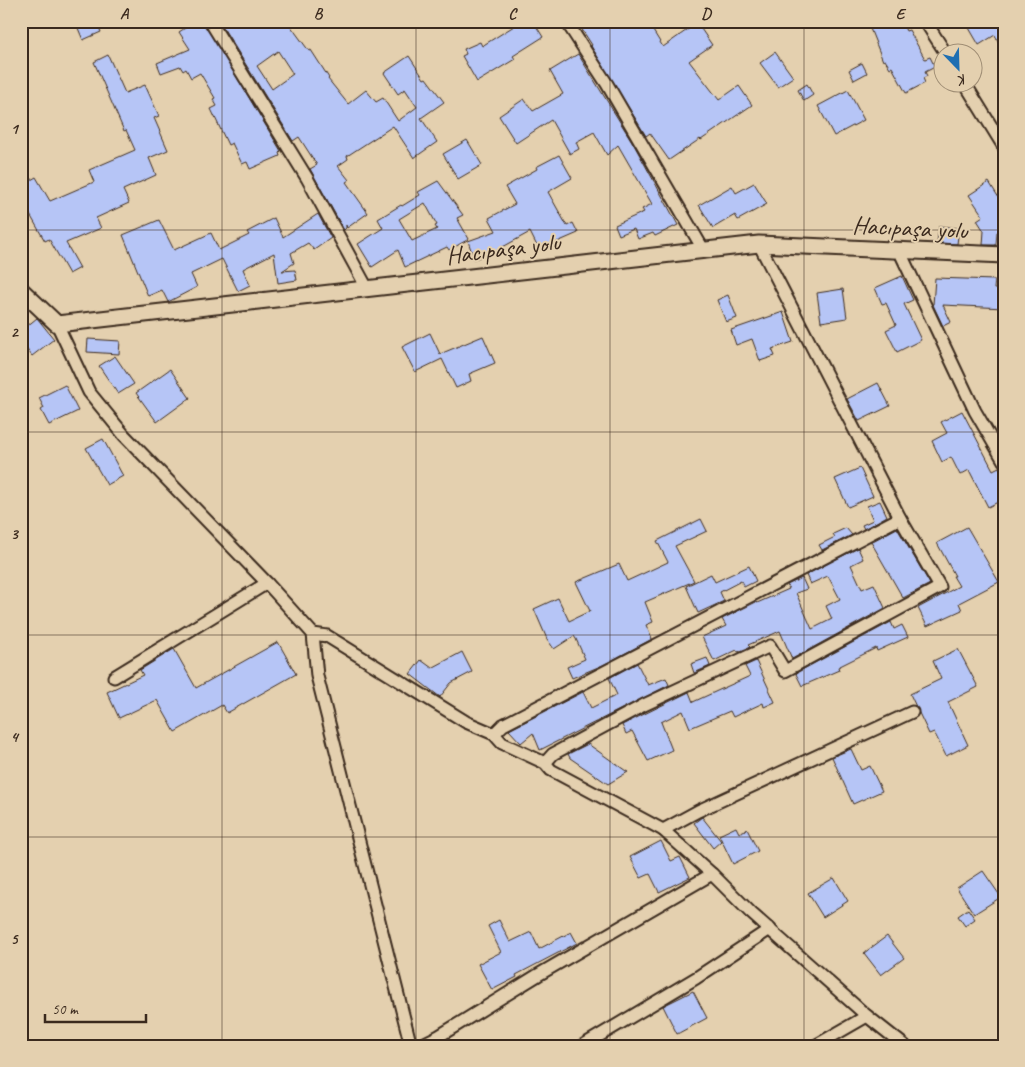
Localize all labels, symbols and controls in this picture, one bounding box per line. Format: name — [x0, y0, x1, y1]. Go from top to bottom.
text: A — [120, 4, 130, 24]
text: B — [314, 4, 324, 24]
text: C — [508, 4, 518, 24]
text: D — [701, 4, 712, 24]
text: E — [896, 4, 907, 24]
north arrow — [932, 42, 982, 92]
text: K — [954, 70, 969, 90]
text: 1 — [10, 119, 19, 139]
street label: Hacıpaşa yolu — [852, 209, 970, 247]
street label: Hacıpaşa yolu — [444, 226, 564, 272]
text: 2 — [10, 322, 19, 342]
text: 3 — [10, 524, 19, 544]
text: 4 — [10, 727, 19, 747]
text: 5 — [11, 929, 20, 949]
scale bar — [45, 992, 146, 1024]
text: 50 m — [52, 1000, 79, 1019]

